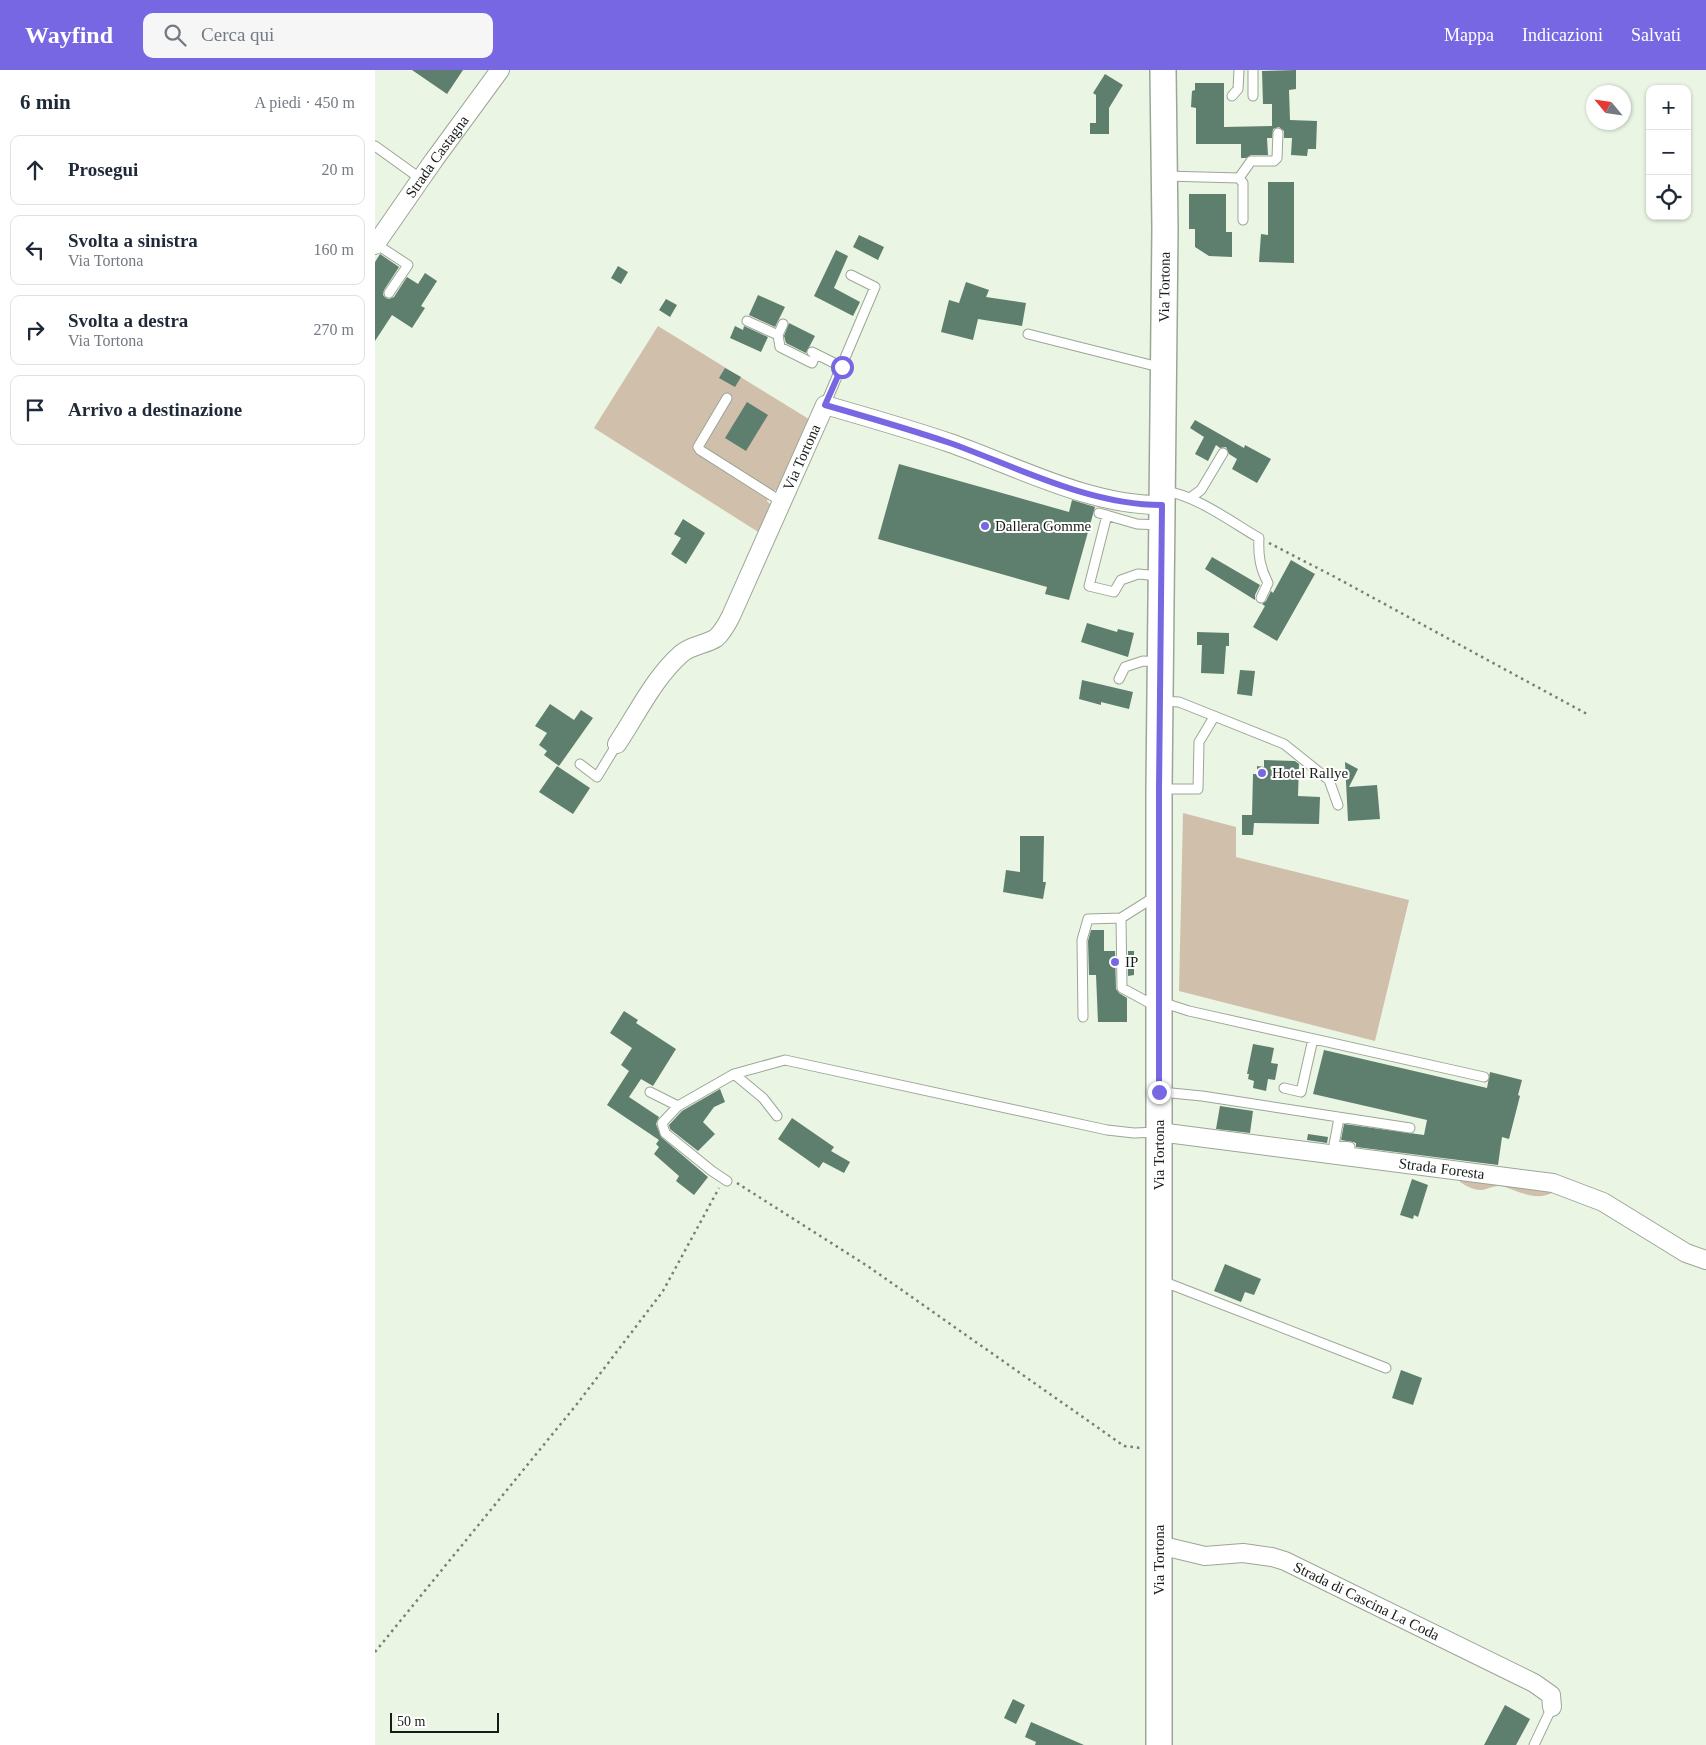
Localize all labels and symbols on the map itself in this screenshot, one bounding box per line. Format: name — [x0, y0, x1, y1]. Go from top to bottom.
north arrow — [1586, 85, 1631, 130]
street label: Strada Castagna — [402, 112, 472, 201]
street label: Via Tortona — [1156, 251, 1173, 322]
route start — [831, 356, 854, 379]
street label: Via Tortona — [780, 421, 824, 493]
place label: Dallera Gomme — [995, 518, 1092, 534]
marker: Dallera Gomme — [979, 520, 991, 532]
place label: Hotel Rallye — [1272, 765, 1349, 781]
marker: Hotel Rallye — [1256, 767, 1268, 779]
place label: IP — [1125, 954, 1138, 970]
marker: IP — [1109, 956, 1121, 968]
route end — [1148, 1081, 1171, 1104]
street label: Via Tortona — [1151, 1119, 1167, 1190]
street label: Strada Foresta — [1398, 1155, 1486, 1182]
street label: Via Tortona — [1151, 1524, 1167, 1595]
street label: Strada di Cascina La Coda — [1291, 1559, 1442, 1643]
scale bar — [390, 1710, 499, 1733]

